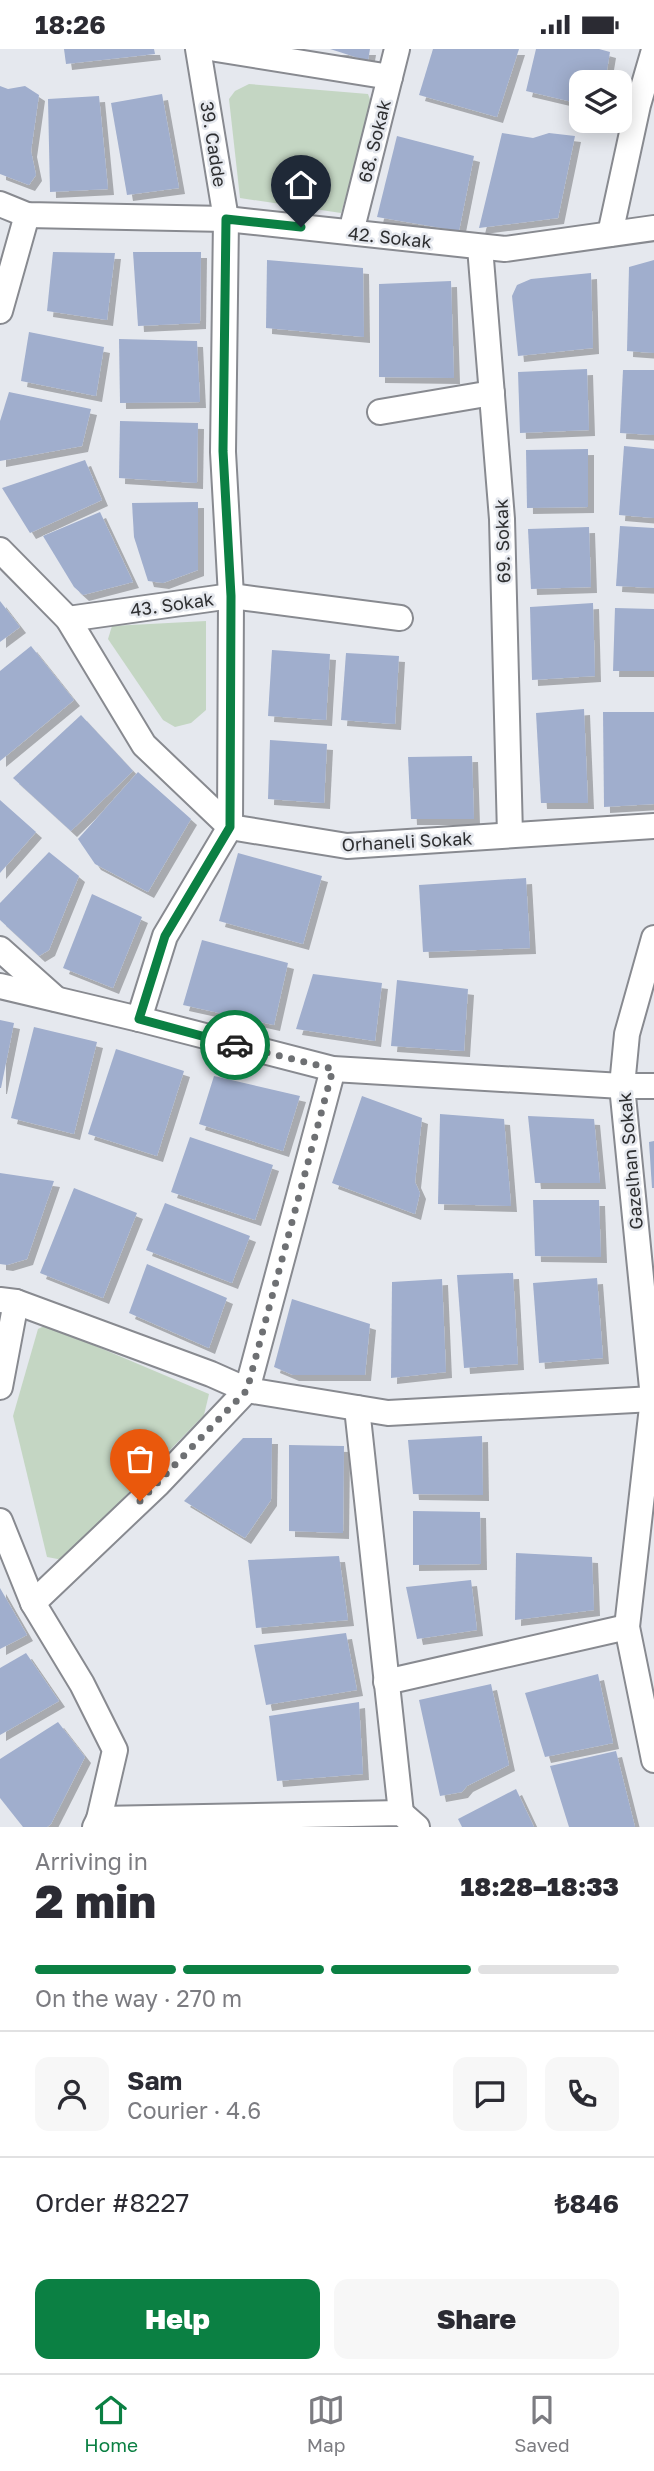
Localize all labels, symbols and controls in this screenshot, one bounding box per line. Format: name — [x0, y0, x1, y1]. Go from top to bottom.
text: 18:26 — [35, 9, 106, 40]
map controls — [569, 70, 632, 133]
button: layers — [569, 70, 632, 133]
street label: 68. Sokak — [353, 97, 395, 185]
street label: 39. Cadde — [196, 100, 232, 188]
pin — [271, 155, 331, 227]
icon: home — [282, 166, 320, 204]
street label: 42. Sokak — [347, 222, 433, 252]
street label: 69. Sokak — [490, 498, 514, 584]
street label: 43. Sokak — [129, 587, 215, 621]
street label: Orhaneli Sokak — [341, 827, 473, 855]
courier — [200, 1010, 270, 1080]
icon: car — [216, 1026, 254, 1064]
street label: Gazelhan Sokak — [613, 1091, 647, 1231]
pin — [110, 1429, 170, 1501]
icon: bag — [121, 1440, 159, 1478]
text: Arriving in — [35, 1847, 148, 1875]
text: 18:28–18:33 — [461, 1871, 619, 1902]
text: 2 min — [35, 1873, 156, 1928]
text: On the way · 270 m — [35, 1984, 242, 2012]
button: person — [35, 2057, 109, 2131]
button: chat — [453, 2057, 527, 2131]
button: phone — [545, 2057, 619, 2131]
text: Sam — [127, 2065, 182, 2096]
text: Courier · 4.6 — [127, 2096, 261, 2124]
text: Order #8227 — [35, 2187, 189, 2218]
text: ₺846 — [555, 2188, 619, 2219]
button: Help — [35, 2279, 320, 2359]
button: Share — [334, 2279, 619, 2359]
tab: Home — [84, 2391, 138, 2456]
tab: Map — [307, 2391, 345, 2456]
tab: Saved — [514, 2391, 570, 2456]

